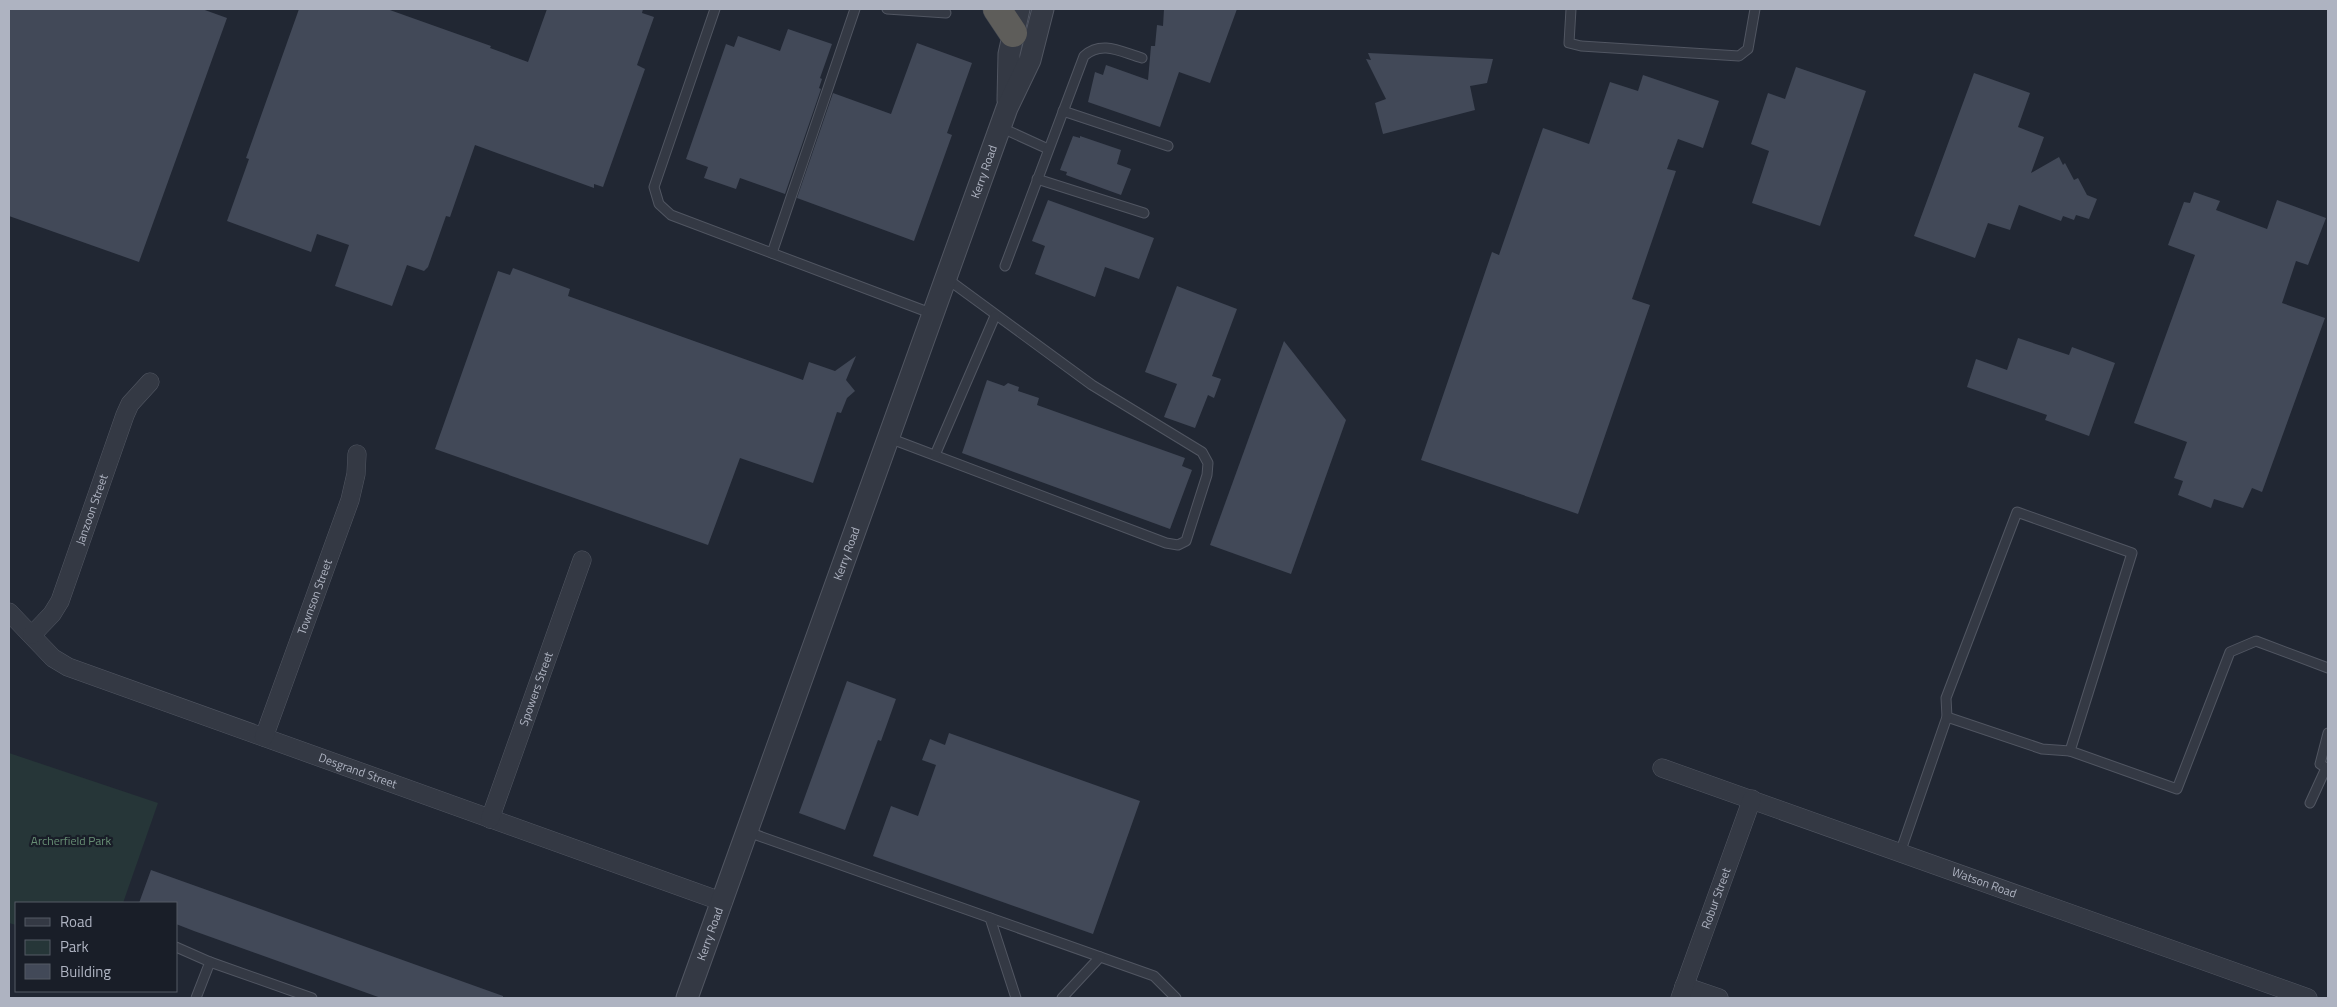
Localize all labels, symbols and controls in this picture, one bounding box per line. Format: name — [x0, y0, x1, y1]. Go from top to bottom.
street label: Kerry Road — [965, 142, 1002, 201]
street label: Janzoon Street — [70, 471, 113, 548]
street label: Kerry Road — [828, 524, 865, 583]
street label: Townson Street — [292, 556, 337, 637]
street label: Spowers Street — [514, 648, 558, 729]
street label: Desgrand Street — [316, 748, 401, 794]
park label: Archerfield Park — [31, 831, 111, 850]
street label: Watson Road — [1949, 862, 2019, 903]
street label: Robur Street — [1696, 864, 1736, 932]
legend — [15, 902, 178, 992]
street label: Kerry Road — [691, 905, 728, 963]
text: Road — [60, 910, 92, 933]
text: Park — [60, 935, 89, 958]
text: Building — [60, 960, 111, 983]

